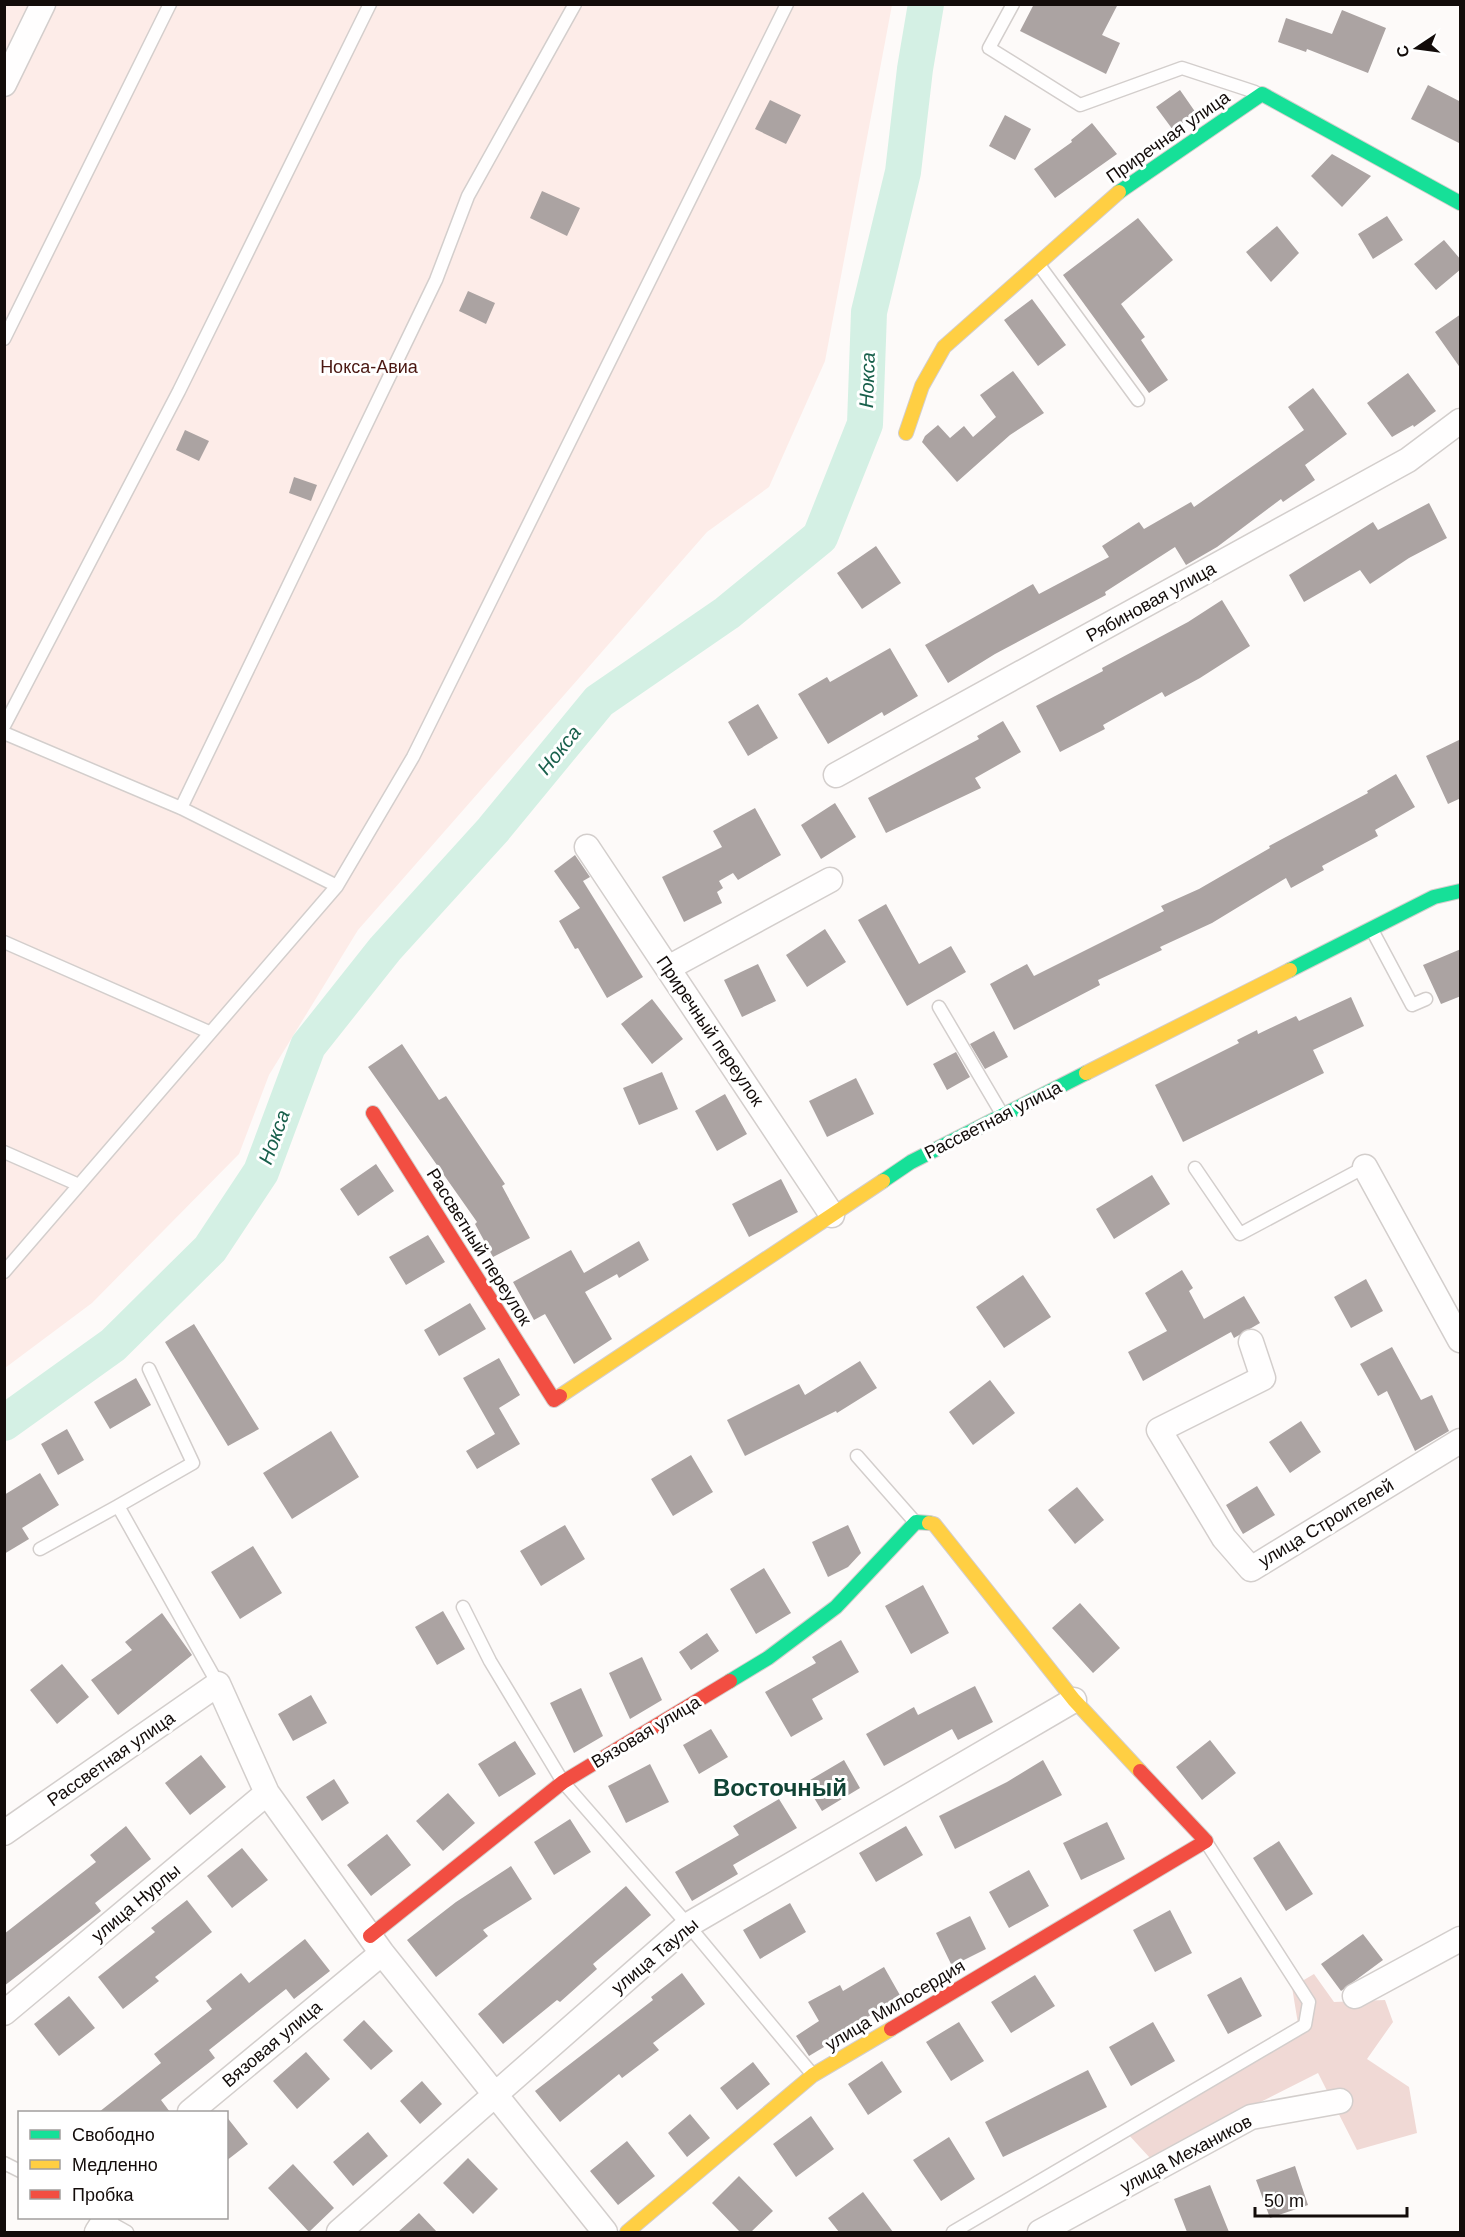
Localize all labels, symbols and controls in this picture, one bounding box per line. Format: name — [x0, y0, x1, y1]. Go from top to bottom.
north arrow — [1387, 18, 1447, 78]
text: С — [1393, 43, 1412, 59]
street label: Приречная улица — [1102, 86, 1234, 187]
water label: Нокса — [855, 352, 879, 408]
park label: Нокса-Авиа — [320, 357, 419, 377]
street label: Рябиновая улица — [1083, 558, 1220, 646]
water label: Нокса — [533, 721, 585, 779]
street label: Приречный переулок — [652, 952, 768, 1110]
street label: Рассветная улица — [921, 1076, 1066, 1163]
water label: Нокса — [254, 1107, 294, 1167]
street label: Рассветный переулок — [423, 1165, 536, 1329]
street label: улица Строителей — [1255, 1475, 1397, 1571]
street label: Вязовая улица — [588, 1691, 705, 1772]
street label: Рассветная улица — [44, 1707, 179, 1810]
district label: Восточный — [713, 1774, 847, 1801]
street label: улица Нурлы — [88, 1860, 184, 1946]
street label: улица Таулы — [608, 1914, 702, 1998]
street label: улица Милосердия — [822, 1955, 968, 2055]
street label: Вязовая улица — [218, 1996, 326, 2091]
legend — [18, 2111, 228, 2219]
street label: улица Механиков — [1117, 2111, 1255, 2197]
text: Свободно — [72, 2125, 155, 2145]
text: Медленно — [72, 2155, 158, 2175]
scale bar — [1255, 2180, 1406, 2218]
text: Пробка — [72, 2185, 135, 2205]
text: 50 m — [1264, 2191, 1304, 2211]

